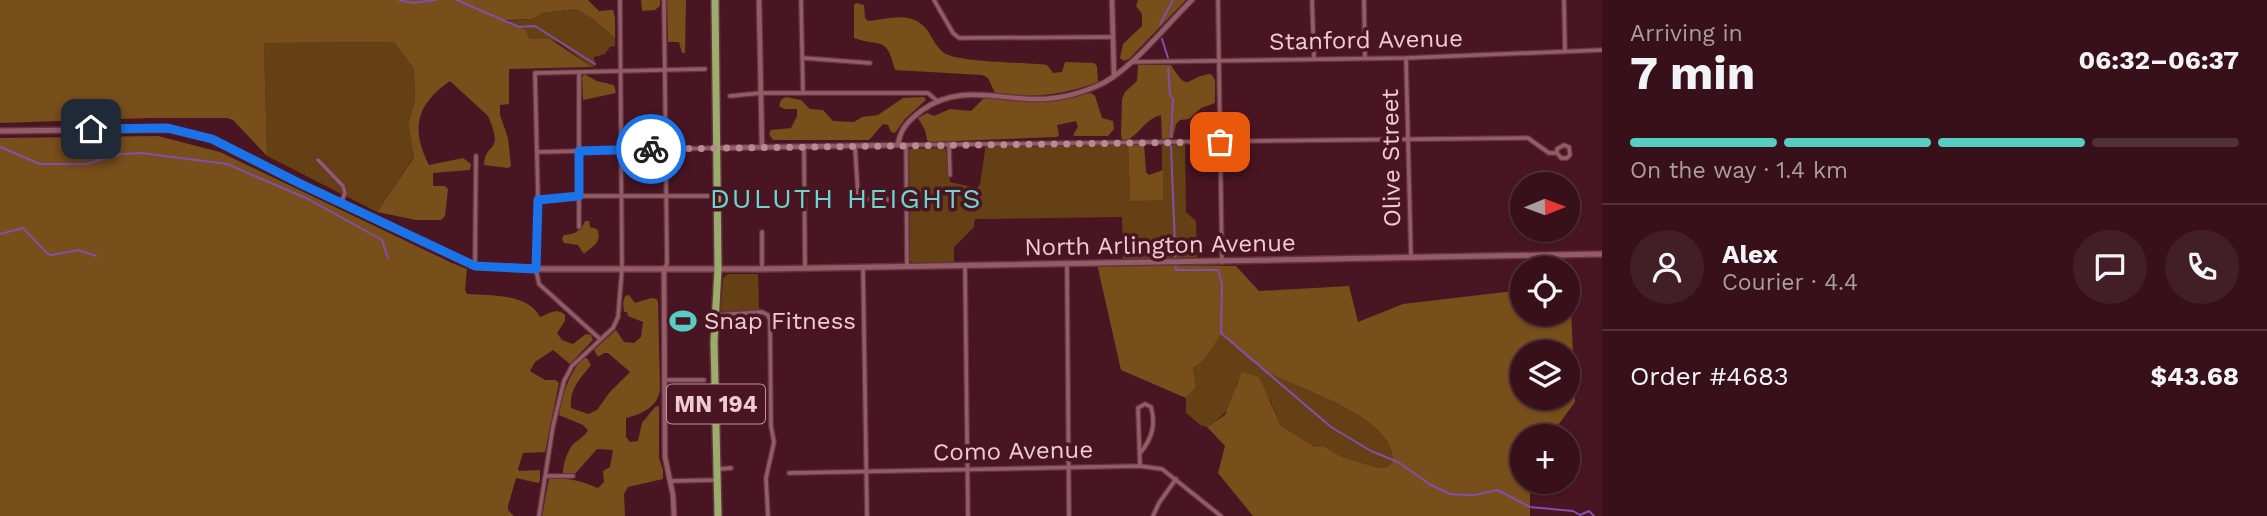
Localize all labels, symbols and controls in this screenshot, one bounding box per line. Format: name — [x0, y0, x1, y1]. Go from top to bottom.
text: Arriving in — [1630, 20, 1743, 47]
street label: Stanford Avenue — [1269, 24, 1463, 56]
text: 06:32–06:37 — [2079, 45, 2239, 75]
text: 7 min — [1630, 46, 1755, 100]
street label: Olive Street — [1376, 89, 1406, 227]
pin — [61, 99, 121, 159]
icon: home — [72, 110, 110, 148]
pin — [1190, 112, 1250, 172]
courier — [616, 114, 686, 184]
icon: bag — [1201, 123, 1239, 161]
icon: bike — [632, 130, 670, 168]
text: On the way · 1.4 km — [1630, 157, 1848, 184]
north arrow — [1510, 172, 1580, 242]
map controls — [1510, 172, 1580, 494]
district label: DULUTH HEIGHTS — [710, 182, 982, 215]
street label: North Arlington Avenue — [1024, 229, 1296, 261]
button: person — [1630, 230, 1704, 304]
button: chat — [2073, 230, 2147, 304]
button: phone — [2165, 230, 2239, 304]
text: Alex — [1722, 239, 1778, 269]
button: locate — [1510, 256, 1580, 326]
text: Courier · 4.4 — [1722, 269, 1858, 296]
sports icon: Snap Fitness — [668, 306, 698, 336]
place label: Snap Fitness — [704, 307, 856, 335]
button: layers — [1510, 340, 1580, 410]
text: Order #4683 — [1630, 361, 1789, 391]
text: $43.68 — [2150, 361, 2239, 391]
road number: MN 194 — [667, 384, 765, 424]
button: + — [1510, 424, 1580, 494]
street label: Como Avenue — [933, 436, 1093, 466]

